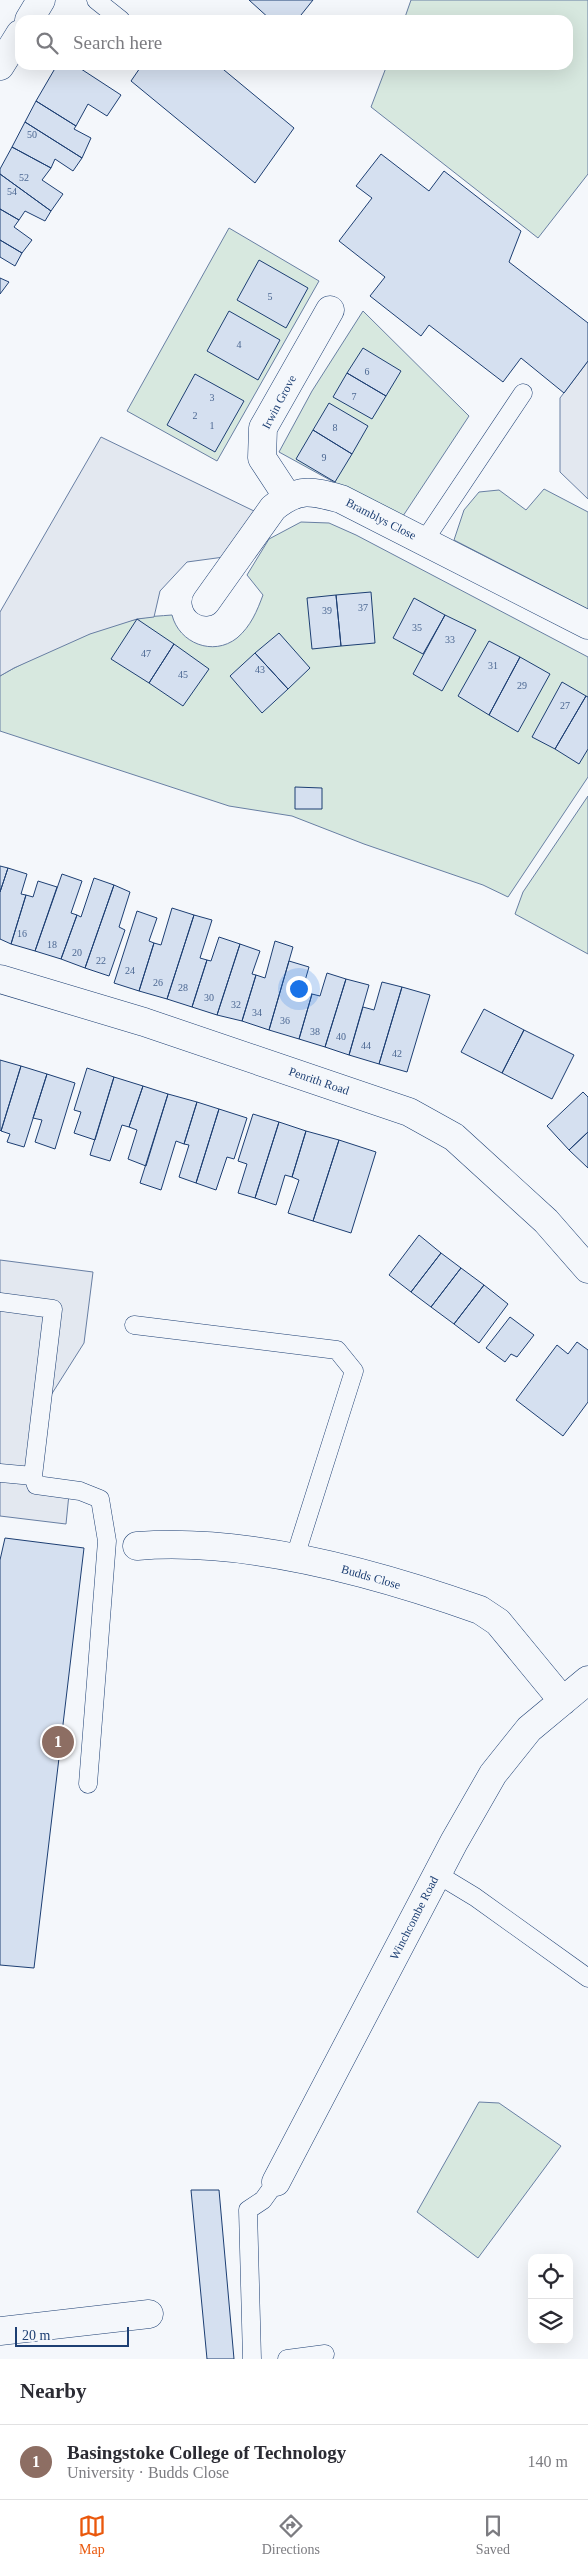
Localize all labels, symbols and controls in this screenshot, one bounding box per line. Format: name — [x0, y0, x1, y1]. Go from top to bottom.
search box — [15, 15, 573, 70]
icon: search — [33, 29, 61, 57]
text: Search here — [73, 32, 162, 53]
house number: 50 — [27, 129, 37, 140]
house number: 52 — [19, 172, 29, 183]
house number: 54 — [7, 186, 17, 197]
house number: 5 — [268, 291, 273, 302]
house number: 4 — [237, 339, 242, 350]
house number: 6 — [365, 366, 370, 377]
street label: Irwin Grove — [259, 373, 299, 431]
house number: 7 — [352, 391, 357, 402]
house number: 3 — [210, 392, 215, 403]
house number: 2 — [193, 410, 198, 421]
house number: 1 — [210, 420, 215, 431]
house number: 8 — [333, 422, 338, 433]
house number: 9 — [322, 452, 327, 463]
street label: Bramblys Close — [344, 495, 418, 543]
house number: 37 — [358, 602, 368, 613]
house number: 39 — [322, 605, 332, 616]
house number: 35 — [412, 622, 422, 633]
house number: 33 — [445, 634, 455, 645]
house number: 47 — [141, 648, 151, 659]
house number: 31 — [488, 660, 498, 671]
house number: 43 — [255, 664, 265, 675]
house number: 45 — [178, 669, 188, 680]
house number: 29 — [517, 680, 527, 691]
house number: 27 — [560, 700, 570, 711]
house number: 16 — [17, 928, 27, 939]
house number: 18 — [47, 939, 57, 950]
house number: 20 — [72, 947, 82, 958]
house number: 22 — [96, 955, 106, 966]
house number: 24 — [125, 965, 135, 976]
your location — [286, 976, 312, 1002]
house number: 26 — [153, 977, 163, 988]
house number: 28 — [178, 982, 188, 993]
house number: 30 — [204, 992, 214, 1003]
house number: 32 — [231, 999, 241, 1010]
house number: 34 — [252, 1007, 262, 1018]
house number: 36 — [280, 1015, 290, 1026]
house number: 38 — [310, 1026, 320, 1037]
house number: 40 — [336, 1031, 346, 1042]
house number: 44 — [361, 1040, 371, 1051]
house number: 42 — [392, 1048, 402, 1059]
street label: Penrith Road — [287, 1064, 351, 1098]
street label: Budds Close — [340, 1562, 402, 1592]
pin: 1 — [42, 1723, 74, 1761]
street label: Winchcombe Road — [387, 1874, 441, 1962]
map controls — [528, 2254, 573, 2344]
button: locate — [528, 2254, 573, 2299]
button: layers — [528, 2299, 573, 2344]
scale bar — [15, 2324, 129, 2347]
text: 20 m — [22, 2328, 50, 2343]
text: Nearby — [20, 2379, 87, 2403]
text: Basingstoke College of Technology — [67, 2442, 346, 2463]
text: 1 — [32, 2453, 40, 2470]
text: 140 m — [528, 2453, 568, 2470]
text: University · Budds Close — [67, 2464, 229, 2481]
tab: Map — [78, 2512, 106, 2558]
tab: Directions — [262, 2512, 320, 2558]
tab: Saved — [476, 2512, 510, 2558]

